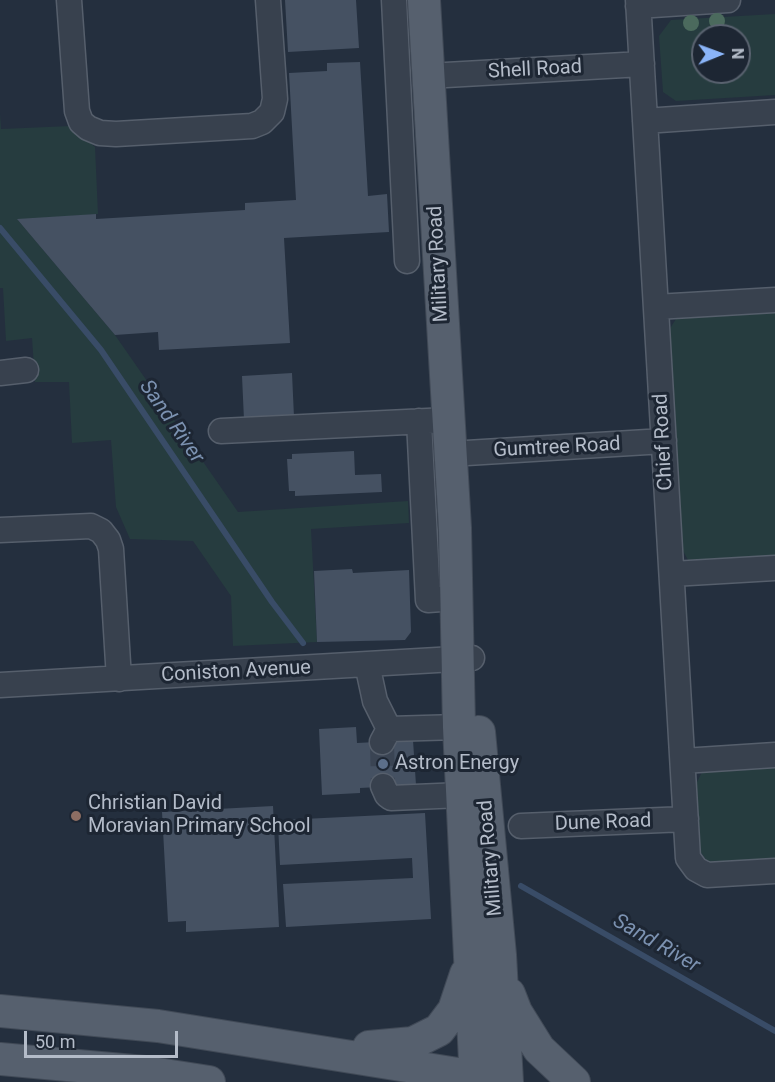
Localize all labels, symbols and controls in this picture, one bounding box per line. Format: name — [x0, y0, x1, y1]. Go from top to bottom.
north arrow — [691, 24, 751, 84]
text: N — [728, 48, 747, 60]
street label: Shell Road — [487, 56, 583, 84]
street label: Military Road — [424, 205, 454, 323]
water label: Sand River — [133, 375, 209, 469]
street label: Chief Road — [649, 393, 679, 491]
street label: Gumtree Road — [493, 433, 621, 463]
street label: Coniston Avenue — [161, 656, 311, 688]
place label: Astron Energy — [395, 752, 519, 776]
marker: Astron Energy — [376, 757, 390, 771]
place label: Christian David Moravian Primary School — [88, 792, 311, 839]
street label: Military Road — [474, 799, 508, 917]
marker: Christian David Moravian Primary School — [69, 809, 83, 823]
street label: Dune Road — [554, 809, 652, 837]
water label: Sand River — [608, 909, 704, 979]
scale bar — [27, 1019, 182, 1057]
text: 50 m — [35, 1031, 75, 1052]

